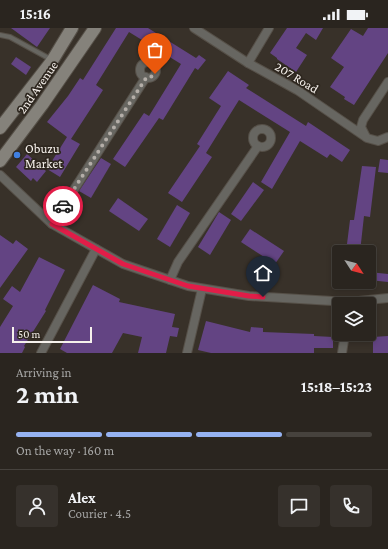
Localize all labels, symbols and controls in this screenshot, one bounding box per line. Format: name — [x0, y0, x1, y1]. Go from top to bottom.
text: 15:16 — [20, 6, 51, 22]
pin — [138, 33, 172, 74]
icon: bag — [144, 39, 166, 61]
street label: 2nd Avenue — [14, 58, 61, 116]
street label: 207 Road — [272, 59, 321, 96]
place label: Obuzu Market — [25, 141, 63, 171]
marker: Obuzu Market — [12, 150, 22, 160]
courier — [43, 186, 83, 226]
icon: car — [52, 195, 74, 217]
north arrow — [332, 245, 376, 289]
map controls — [332, 245, 376, 341]
pin — [246, 256, 280, 297]
icon: home — [252, 262, 274, 284]
button: layers — [332, 297, 376, 341]
scale bar — [12, 325, 92, 344]
text: 50 m — [18, 328, 40, 340]
text: Arriving in — [16, 365, 72, 380]
text: 15:18–15:23 — [301, 379, 372, 395]
text: 2 min — [16, 380, 79, 409]
text: On the way · 160 m — [16, 443, 114, 458]
button: person — [16, 485, 58, 527]
button: chat — [278, 485, 320, 527]
button: phone — [330, 485, 372, 527]
text: Alex — [68, 490, 96, 506]
text: Courier · 4.5 — [68, 506, 131, 521]

